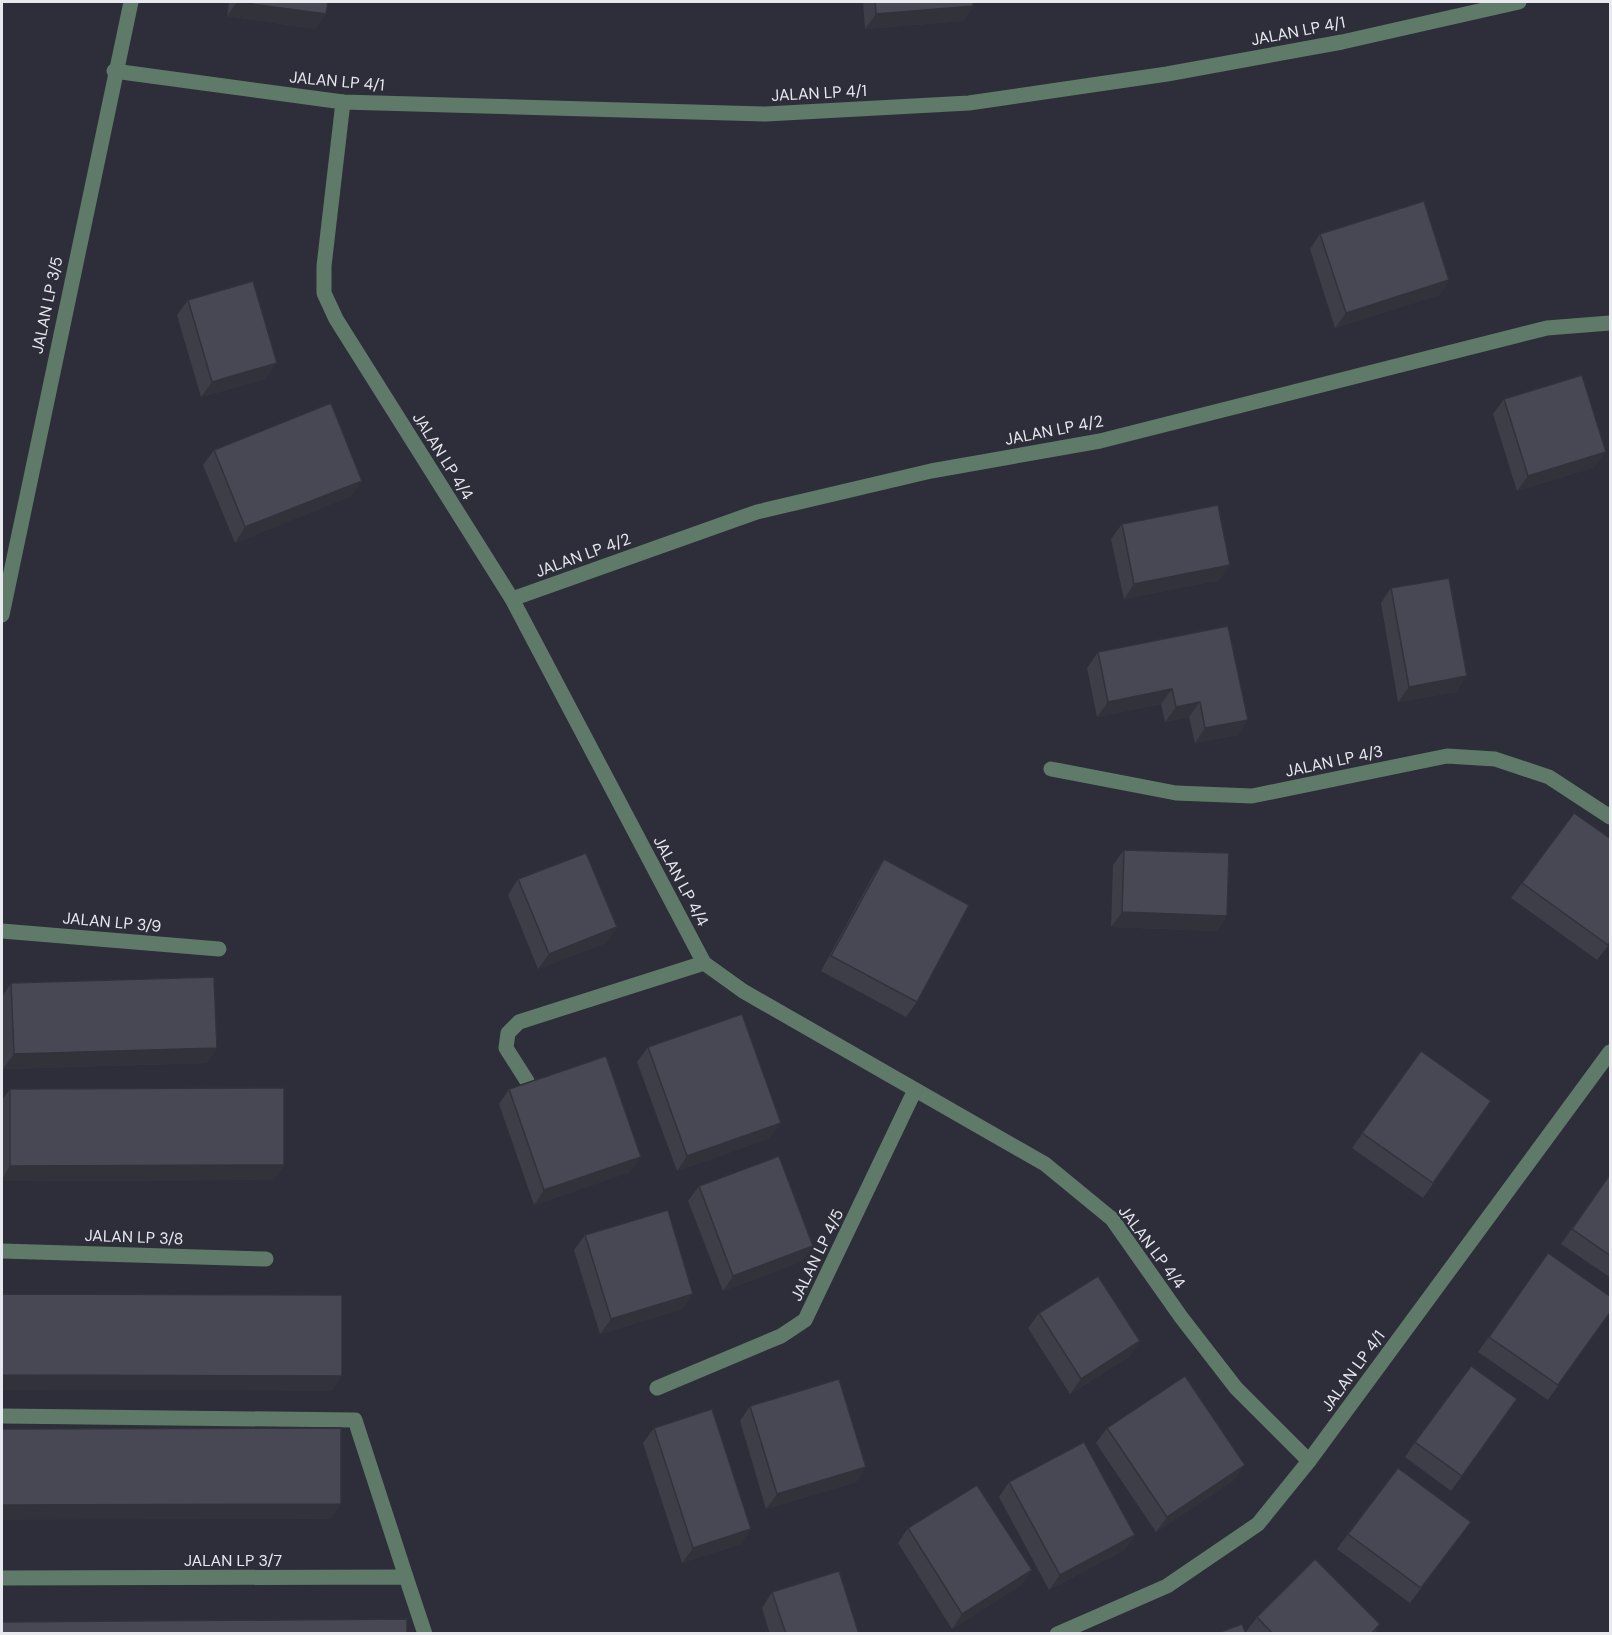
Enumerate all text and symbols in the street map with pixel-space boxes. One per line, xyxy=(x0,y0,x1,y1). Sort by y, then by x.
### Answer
street label: JALAN LP 4/1 xyxy=(1249,12,1347,50)
street label: JALAN LP 4/1 xyxy=(289,66,385,96)
street label: JALAN LP 4/1 xyxy=(771,80,867,106)
street label: JALAN LP 3/5 xyxy=(26,255,68,355)
street label: JALAN LP 4/4 xyxy=(408,408,478,504)
street label: JALAN LP 4/2 xyxy=(1003,410,1105,450)
street label: JALAN LP 4/2 xyxy=(533,528,633,582)
street label: JALAN LP 4/3 xyxy=(1283,740,1385,782)
street label: JALAN LP 4/4 xyxy=(648,832,714,930)
street label: JALAN LP 3/9 xyxy=(62,907,162,937)
street label: JALAN LP 4/4 xyxy=(1114,1201,1190,1293)
street label: JALAN LP 4/5 xyxy=(786,1206,848,1304)
street label: JALAN LP 3/8 xyxy=(84,1225,184,1249)
street label: JALAN LP 4/1 xyxy=(1316,1326,1390,1416)
street label: JALAN LP 3/7 xyxy=(184,1550,282,1571)

